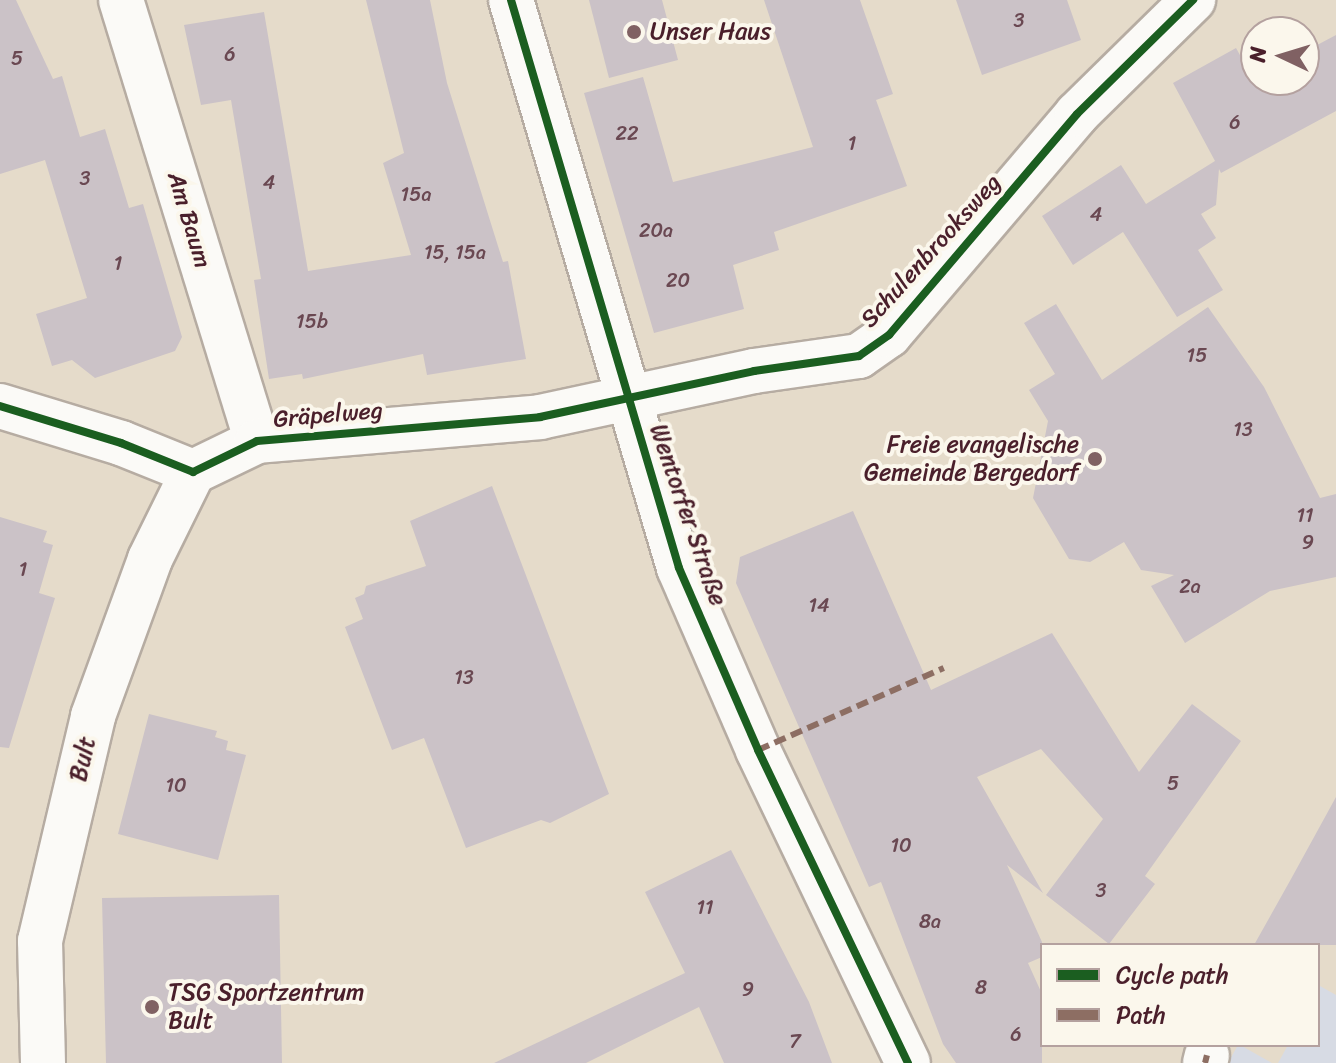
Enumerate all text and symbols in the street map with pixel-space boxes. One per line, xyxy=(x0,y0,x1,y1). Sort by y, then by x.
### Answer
house number: 3 xyxy=(1014,8,1024,32)
north arrow xyxy=(1240,16,1320,96)
place label: Unser Haus xyxy=(650,18,771,46)
marker: Unser Haus xyxy=(625,23,643,41)
house number: 6 xyxy=(224,42,236,66)
text: N xyxy=(1238,45,1278,63)
house number: 5 xyxy=(11,46,23,70)
house number: 6 xyxy=(1229,110,1241,134)
house number: 22 xyxy=(615,121,639,145)
house number: 1 xyxy=(848,131,856,155)
house number: 3 xyxy=(80,166,90,190)
street label: Am Baum xyxy=(161,168,217,272)
street label: Schulenbrooksweg xyxy=(855,168,1007,334)
house number: 4 xyxy=(263,170,275,194)
house number: 15a xyxy=(401,182,431,206)
house number: 4 xyxy=(1090,202,1102,226)
house number: 20a xyxy=(639,218,673,242)
house number: 15, 15a xyxy=(424,240,486,264)
house number: 1 xyxy=(114,251,122,275)
house number: 20 xyxy=(666,268,690,292)
house number: 15b xyxy=(296,309,328,333)
house number: 15 xyxy=(1187,343,1207,367)
street label: Gräpelweg xyxy=(272,396,384,434)
house number: 13 xyxy=(1233,417,1253,441)
street label: Wentorfer Straße xyxy=(643,420,733,610)
place label: Freie evangelische Gemeinde Bergedorf xyxy=(864,431,1079,487)
marker: Freie evangelische Gemeinde Bergedorf xyxy=(1086,450,1104,468)
house number: 11 xyxy=(1296,503,1314,527)
house number: 9 xyxy=(1302,530,1314,554)
house number: 1 xyxy=(19,557,27,581)
house number: 2a xyxy=(1179,574,1201,598)
house number: 14 xyxy=(808,593,830,617)
house number: 13 xyxy=(454,665,474,689)
street label: Bult xyxy=(64,734,102,784)
house number: 5 xyxy=(1167,771,1179,795)
house number: 10 xyxy=(165,773,187,797)
house number: 10 xyxy=(890,833,912,857)
house number: 3 xyxy=(1096,878,1106,902)
house number: 11 xyxy=(696,895,714,919)
house number: 8a xyxy=(919,909,941,933)
legend xyxy=(1040,943,1320,1047)
text: Cycle path xyxy=(1116,954,1229,996)
house number: 8 xyxy=(975,975,987,999)
house number: 9 xyxy=(742,977,754,1001)
place label: TSG Sportzentrum Bult xyxy=(168,979,365,1035)
text: Path xyxy=(1116,994,1166,1036)
marker: TSG Sportzentrum Bult xyxy=(143,998,161,1016)
house number: 6 xyxy=(1010,1022,1022,1046)
house number: 7 xyxy=(789,1029,801,1053)

